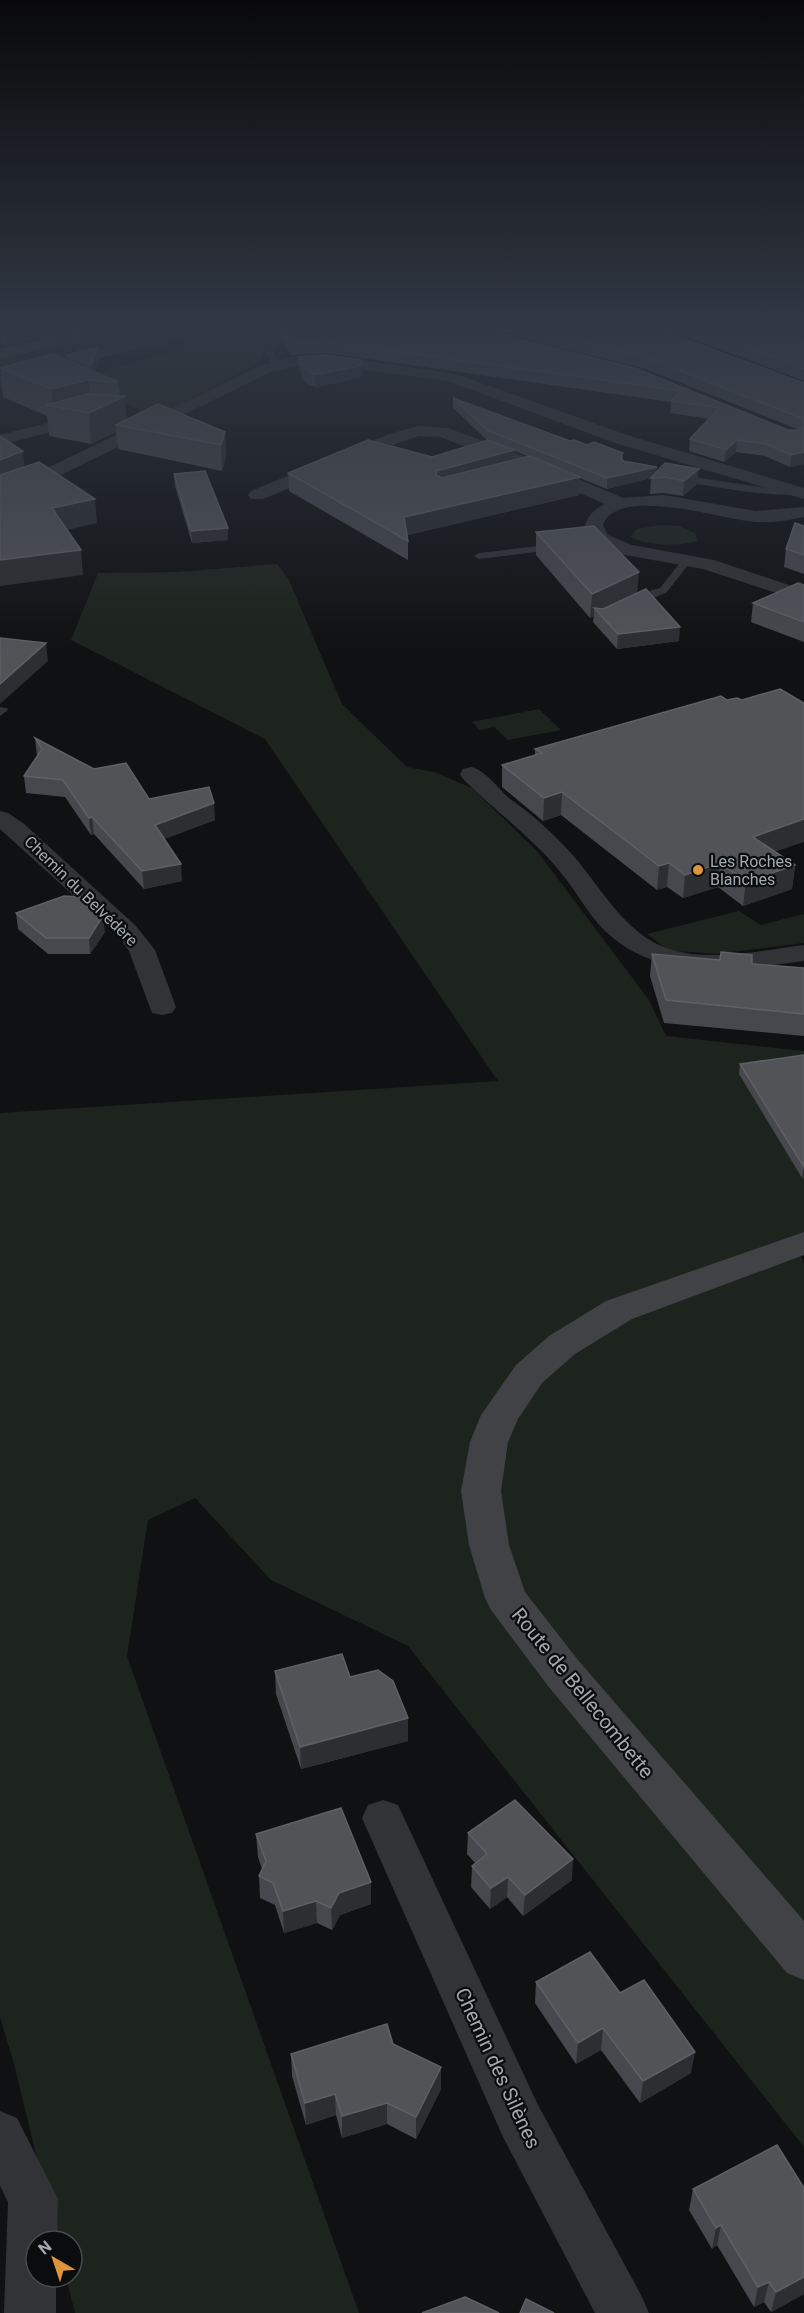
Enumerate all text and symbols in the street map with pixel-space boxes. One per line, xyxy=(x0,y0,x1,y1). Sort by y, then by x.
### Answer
street label: Chemin du Belvédère xyxy=(20,832,142,950)
place label: Les Roches Blanches xyxy=(710,852,792,889)
marker: Les Roches Blanches xyxy=(691,863,705,877)
street label: Route de Bellecombette xyxy=(507,1603,659,1783)
street label: Chemin des Silènes xyxy=(450,1984,546,2152)
north arrow xyxy=(24,2229,84,2289)
text: N xyxy=(35,2237,55,2259)

